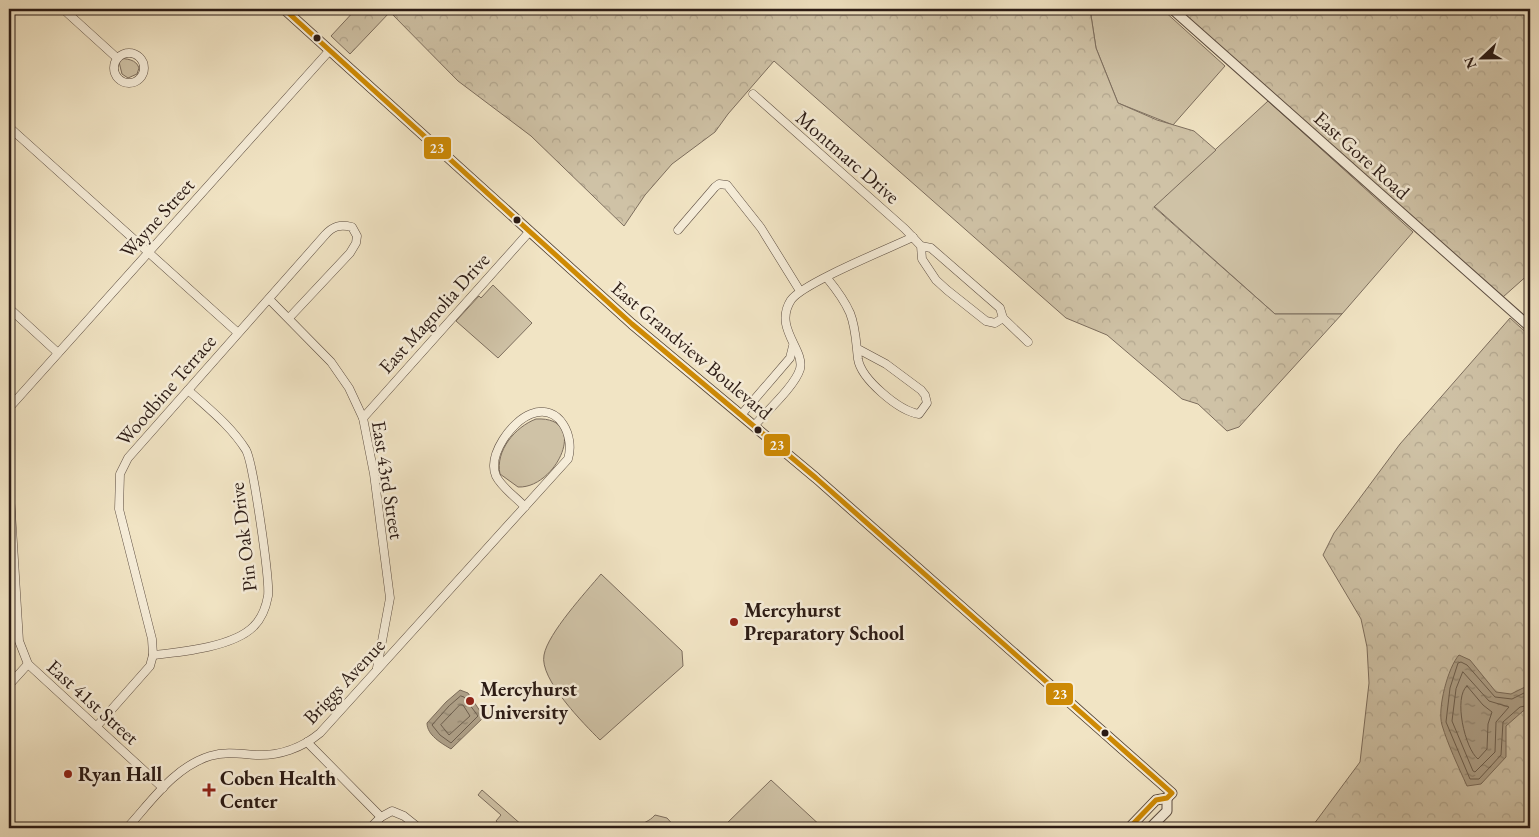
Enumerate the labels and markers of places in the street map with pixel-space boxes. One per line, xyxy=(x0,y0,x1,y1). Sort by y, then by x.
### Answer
unlabelled marker xyxy=(312,33,322,43)
unlabelled marker xyxy=(512,215,522,225)
unlabelled marker xyxy=(753,425,763,435)
place label: Mercyhurst Preparatory School xyxy=(744,597,905,646)
marker: Mercyhurst Preparatory School xyxy=(728,616,740,628)
place label: Mercyhurst University xyxy=(480,676,577,725)
marker: Mercyhurst University xyxy=(464,695,476,707)
unlabelled marker xyxy=(1100,728,1110,738)
place label: Ryan Hall xyxy=(78,761,163,787)
place label: Coben Health Center xyxy=(220,765,336,814)
marker: Ryan Hall xyxy=(62,768,74,780)
marker: Coben Health Center xyxy=(202,783,216,797)

